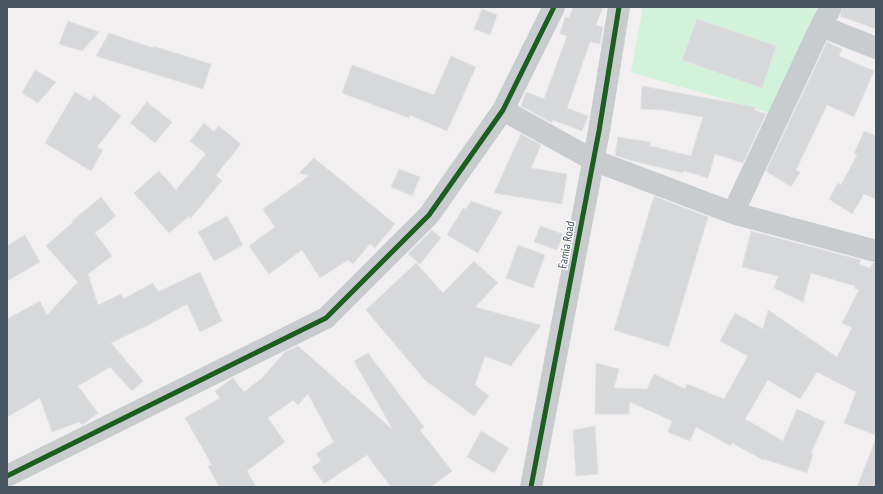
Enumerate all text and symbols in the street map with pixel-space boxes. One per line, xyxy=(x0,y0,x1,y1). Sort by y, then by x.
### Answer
street label: Famia Road xyxy=(556,220,578,270)

